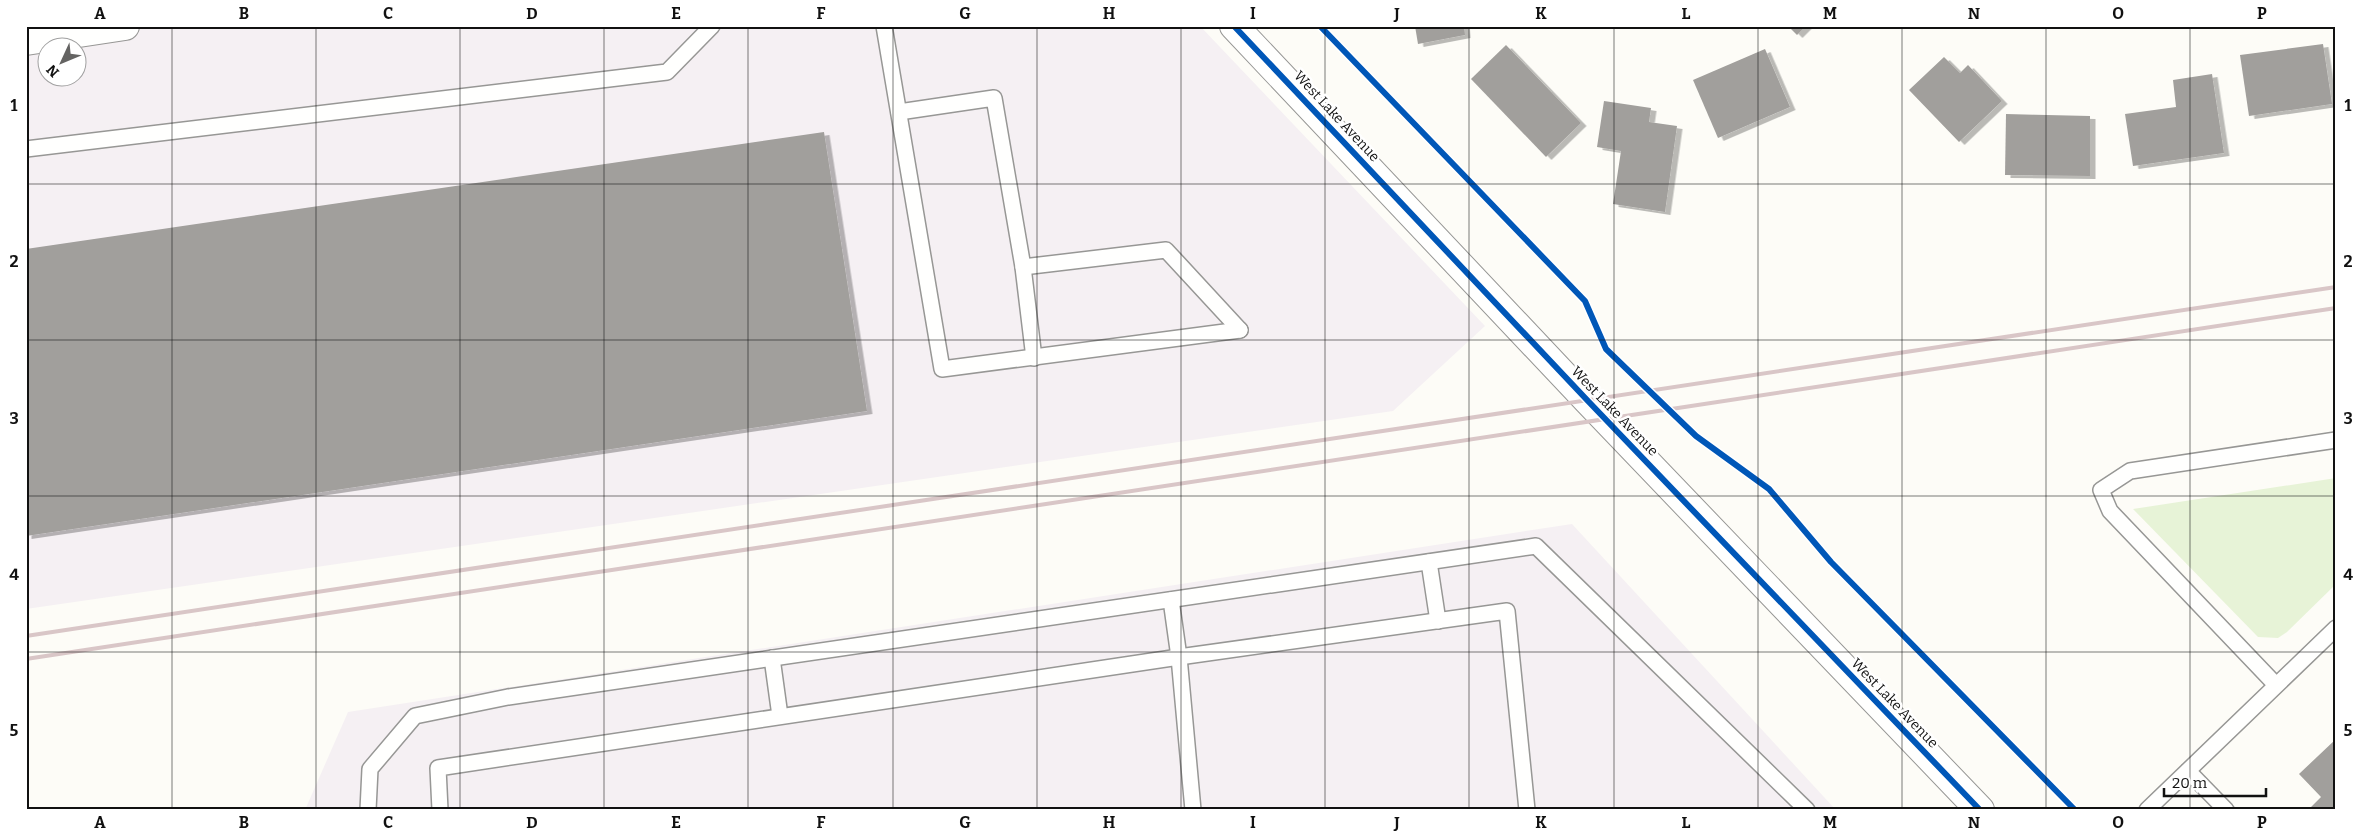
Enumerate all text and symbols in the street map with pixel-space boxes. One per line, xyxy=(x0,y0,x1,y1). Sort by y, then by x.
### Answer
text: A xyxy=(94,4,106,23)
text: B xyxy=(239,4,249,23)
text: C xyxy=(383,4,393,23)
text: D xyxy=(526,4,538,23)
text: E xyxy=(671,4,681,23)
text: F xyxy=(817,4,826,23)
text: G xyxy=(959,4,971,23)
text: H xyxy=(1103,4,1116,23)
text: I xyxy=(1250,4,1256,23)
text: J xyxy=(1393,4,1400,23)
text: K xyxy=(1535,4,1547,23)
text: L xyxy=(1682,4,1691,23)
text: M xyxy=(1823,4,1837,23)
text: N xyxy=(1968,4,1980,23)
text: O xyxy=(2112,4,2124,23)
text: P xyxy=(2257,4,2267,23)
north arrow xyxy=(38,38,88,88)
text: N xyxy=(43,61,63,80)
street label: West Lake Avenue xyxy=(1290,67,1383,165)
text: 1 xyxy=(11,96,18,115)
text: 1 xyxy=(2345,96,2352,115)
text: 2 xyxy=(9,252,19,271)
text: 2 xyxy=(2343,252,2353,271)
street label: West Lake Avenue xyxy=(1568,363,1662,460)
text: 3 xyxy=(9,409,19,428)
text: 3 xyxy=(2343,409,2353,428)
text: 4 xyxy=(9,565,19,584)
text: 4 xyxy=(2343,565,2353,584)
street label: West Lake Avenue xyxy=(1848,655,1942,752)
text: 5 xyxy=(10,721,19,740)
text: 5 xyxy=(2344,721,2353,740)
scale bar xyxy=(2164,766,2267,798)
text: 20 m xyxy=(2172,774,2208,792)
text: A xyxy=(94,813,106,832)
text: B xyxy=(239,813,249,832)
text: C xyxy=(383,813,393,832)
text: D xyxy=(526,813,538,832)
text: E xyxy=(671,813,681,832)
text: F xyxy=(817,813,826,832)
text: G xyxy=(959,813,971,832)
text: H xyxy=(1103,813,1116,832)
text: I xyxy=(1250,813,1256,832)
text: J xyxy=(1393,813,1400,832)
text: K xyxy=(1535,813,1547,832)
text: L xyxy=(1682,813,1691,832)
text: M xyxy=(1823,813,1837,832)
text: N xyxy=(1968,813,1980,832)
text: O xyxy=(2112,813,2124,832)
text: P xyxy=(2257,813,2267,832)

